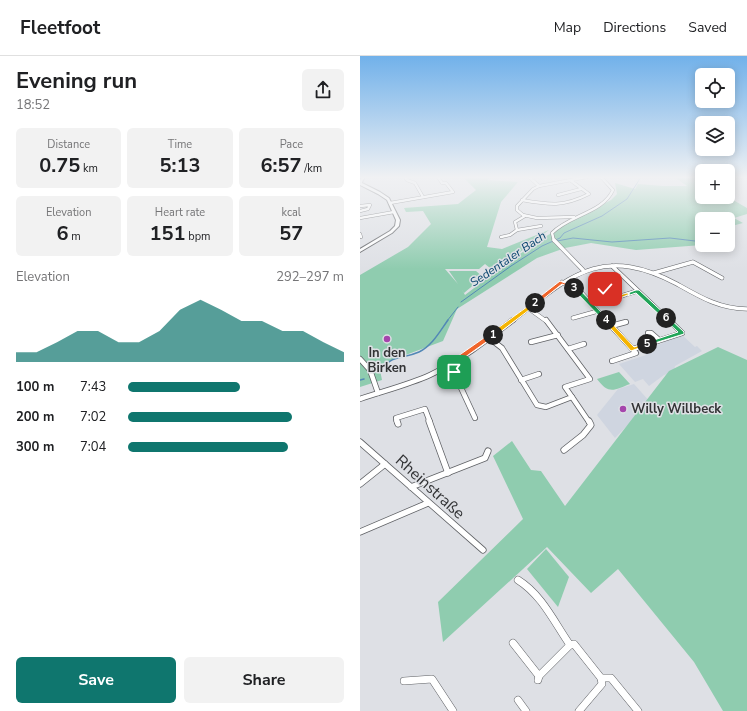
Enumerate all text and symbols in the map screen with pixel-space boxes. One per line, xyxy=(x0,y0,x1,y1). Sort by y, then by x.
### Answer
text: Fleetfoot xyxy=(20,15,100,41)
text: Map xyxy=(554,18,581,37)
text: Directions xyxy=(603,18,666,37)
text: Saved xyxy=(688,18,727,37)
text: Evening run xyxy=(16,66,137,96)
map controls xyxy=(695,68,735,252)
button: locate xyxy=(695,68,735,108)
button: share xyxy=(302,69,344,111)
text: 18:52 xyxy=(16,96,50,114)
button: layers xyxy=(695,116,735,156)
text: Distance xyxy=(47,137,90,152)
text: Time xyxy=(168,137,192,152)
text: Pace xyxy=(280,137,303,152)
text: 0.75 xyxy=(39,152,80,179)
text: 5:13 xyxy=(160,152,200,179)
text: 6:57 xyxy=(260,152,301,179)
text: km xyxy=(80,161,98,176)
text: /km xyxy=(301,161,322,176)
button: + xyxy=(695,164,735,204)
text: Elevation xyxy=(46,205,91,220)
text: Heart rate xyxy=(155,205,205,220)
text: kcal xyxy=(282,205,301,220)
button: − xyxy=(695,212,735,252)
text: 6 xyxy=(57,220,69,247)
text: 151 xyxy=(149,220,185,247)
text: 57 xyxy=(279,220,303,247)
water label: Sedentaler Bach xyxy=(467,227,549,290)
text: m xyxy=(69,229,81,244)
text: bpm xyxy=(185,229,211,244)
text: Elevation xyxy=(16,268,70,286)
text: 292–297 m xyxy=(276,268,344,286)
pin xyxy=(588,272,622,306)
pin: 3 xyxy=(564,278,584,298)
icon: check xyxy=(594,278,616,300)
text: 3 xyxy=(571,280,577,295)
pin: 2 xyxy=(525,293,545,313)
text: 2 xyxy=(532,295,538,310)
pin: 6 xyxy=(656,308,676,328)
pin: 4 xyxy=(596,310,616,330)
text: 6 xyxy=(663,310,669,325)
text: 4 xyxy=(603,312,609,327)
pin: 1 xyxy=(483,325,503,345)
text: 1 xyxy=(490,327,496,342)
marker: In den Birken xyxy=(382,334,392,344)
pin: 5 xyxy=(637,334,657,354)
text: 5 xyxy=(644,336,650,351)
place label: In den Birken xyxy=(368,344,406,377)
pin xyxy=(437,355,471,389)
icon: arrive xyxy=(443,361,465,383)
text: 100 m xyxy=(16,378,54,396)
text: 7:43 xyxy=(80,378,106,396)
place label: Willy Willbeck xyxy=(631,400,722,418)
marker: Willy Willbeck xyxy=(618,404,628,414)
text: 200 m xyxy=(16,408,54,426)
text: 7:02 xyxy=(80,408,106,426)
text: 300 m xyxy=(16,438,54,456)
text: 7:04 xyxy=(80,438,106,456)
street label: Rheinstraße xyxy=(390,450,470,524)
button: Save xyxy=(16,657,176,703)
button: Share xyxy=(184,657,344,703)

